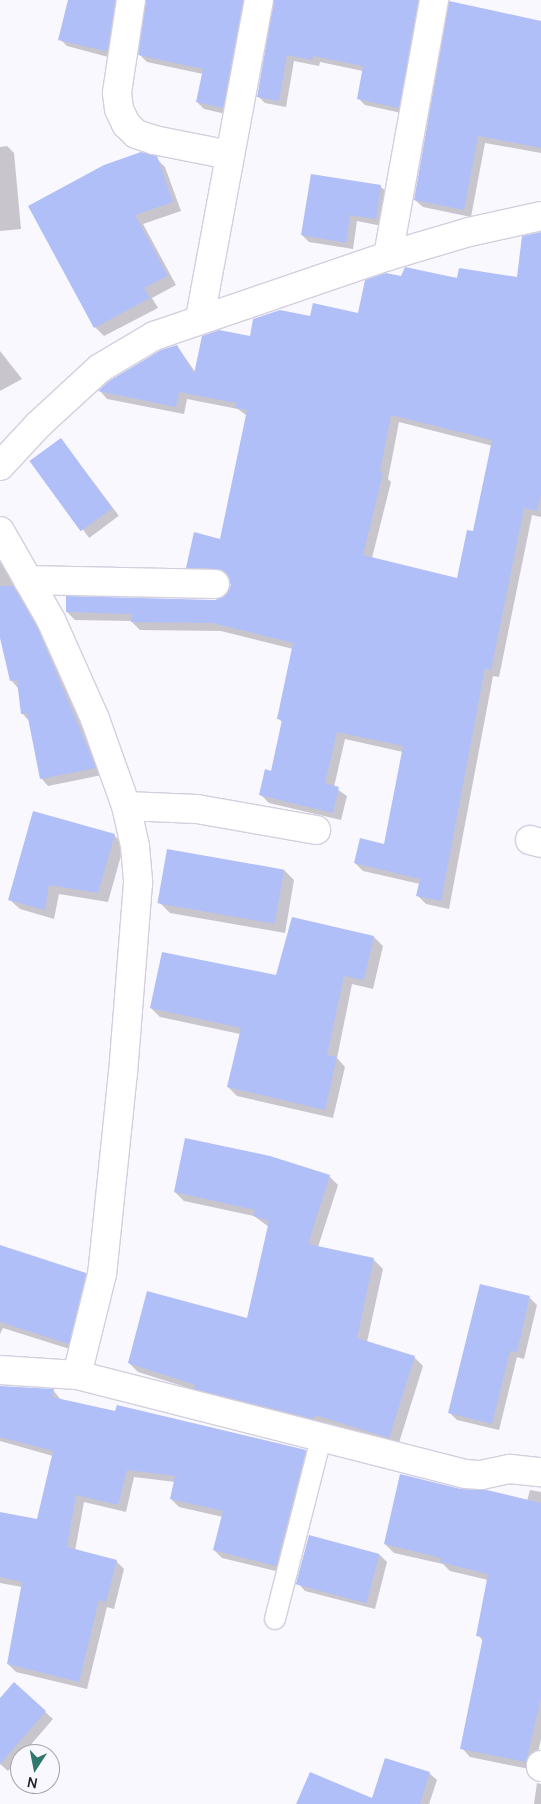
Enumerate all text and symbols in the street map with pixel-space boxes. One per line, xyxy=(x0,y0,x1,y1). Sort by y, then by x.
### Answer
north arrow xyxy=(10,1744,60,1794)
text: N xyxy=(25,1773,39,1794)

